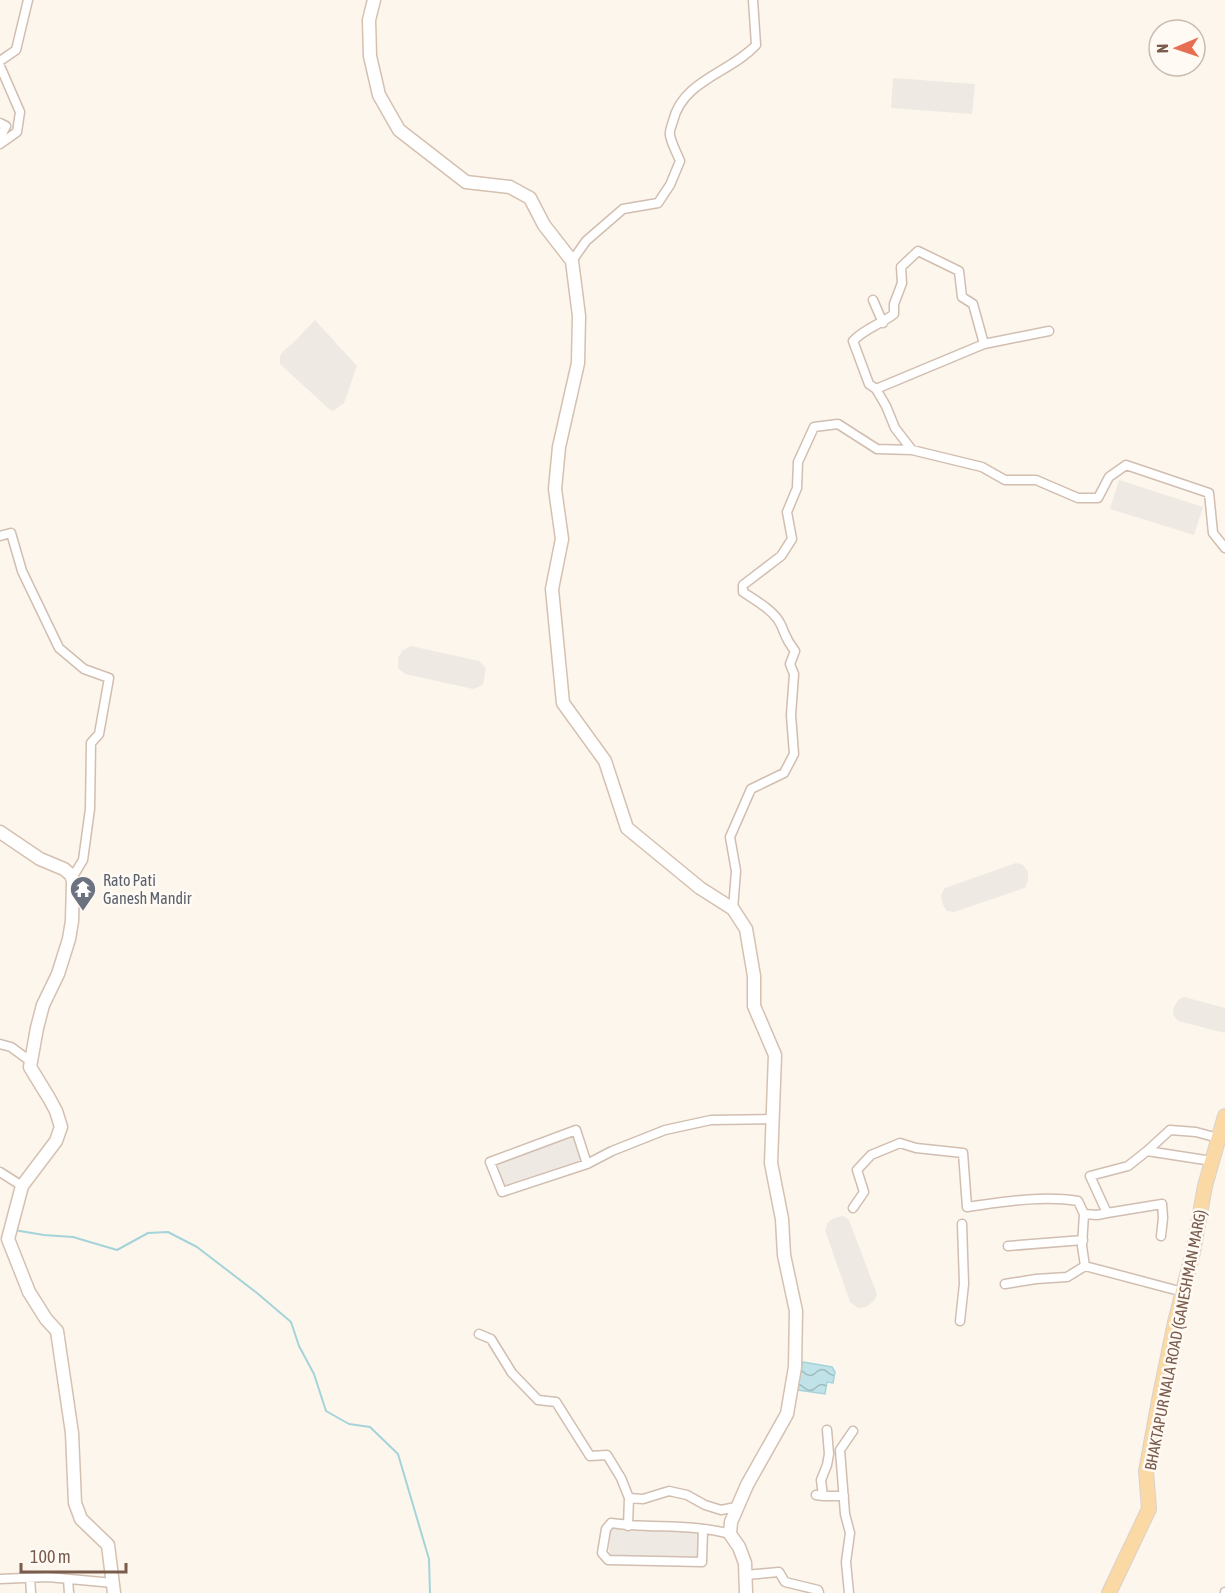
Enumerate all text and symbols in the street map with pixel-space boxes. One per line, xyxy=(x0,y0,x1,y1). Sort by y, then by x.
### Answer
north arrow xyxy=(1147,18,1207,78)
text: N xyxy=(1153,43,1171,54)
place label: Rato Pati Ganesh Mandir xyxy=(103,871,192,907)
temple icon: Rato Pati Ganesh Mandir xyxy=(68,874,98,912)
street label: BHAKTAPUR NALA ROAD (GANESHMAN MARG) xyxy=(1141,1208,1210,1472)
scale bar xyxy=(21,1536,126,1574)
text: 100 m xyxy=(30,1546,71,1567)

